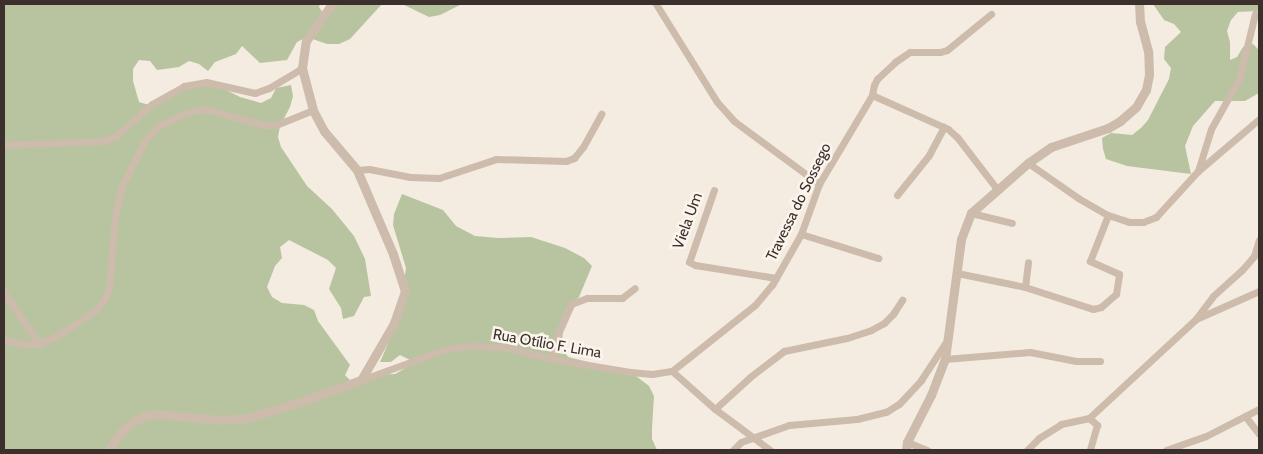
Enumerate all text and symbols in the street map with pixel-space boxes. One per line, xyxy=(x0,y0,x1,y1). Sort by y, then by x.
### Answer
street label: Travessa do Sossego xyxy=(763,140,835,264)
street label: Viela Um xyxy=(670,190,706,252)
street label: Rua Otílio F. Lima xyxy=(491,326,603,362)

